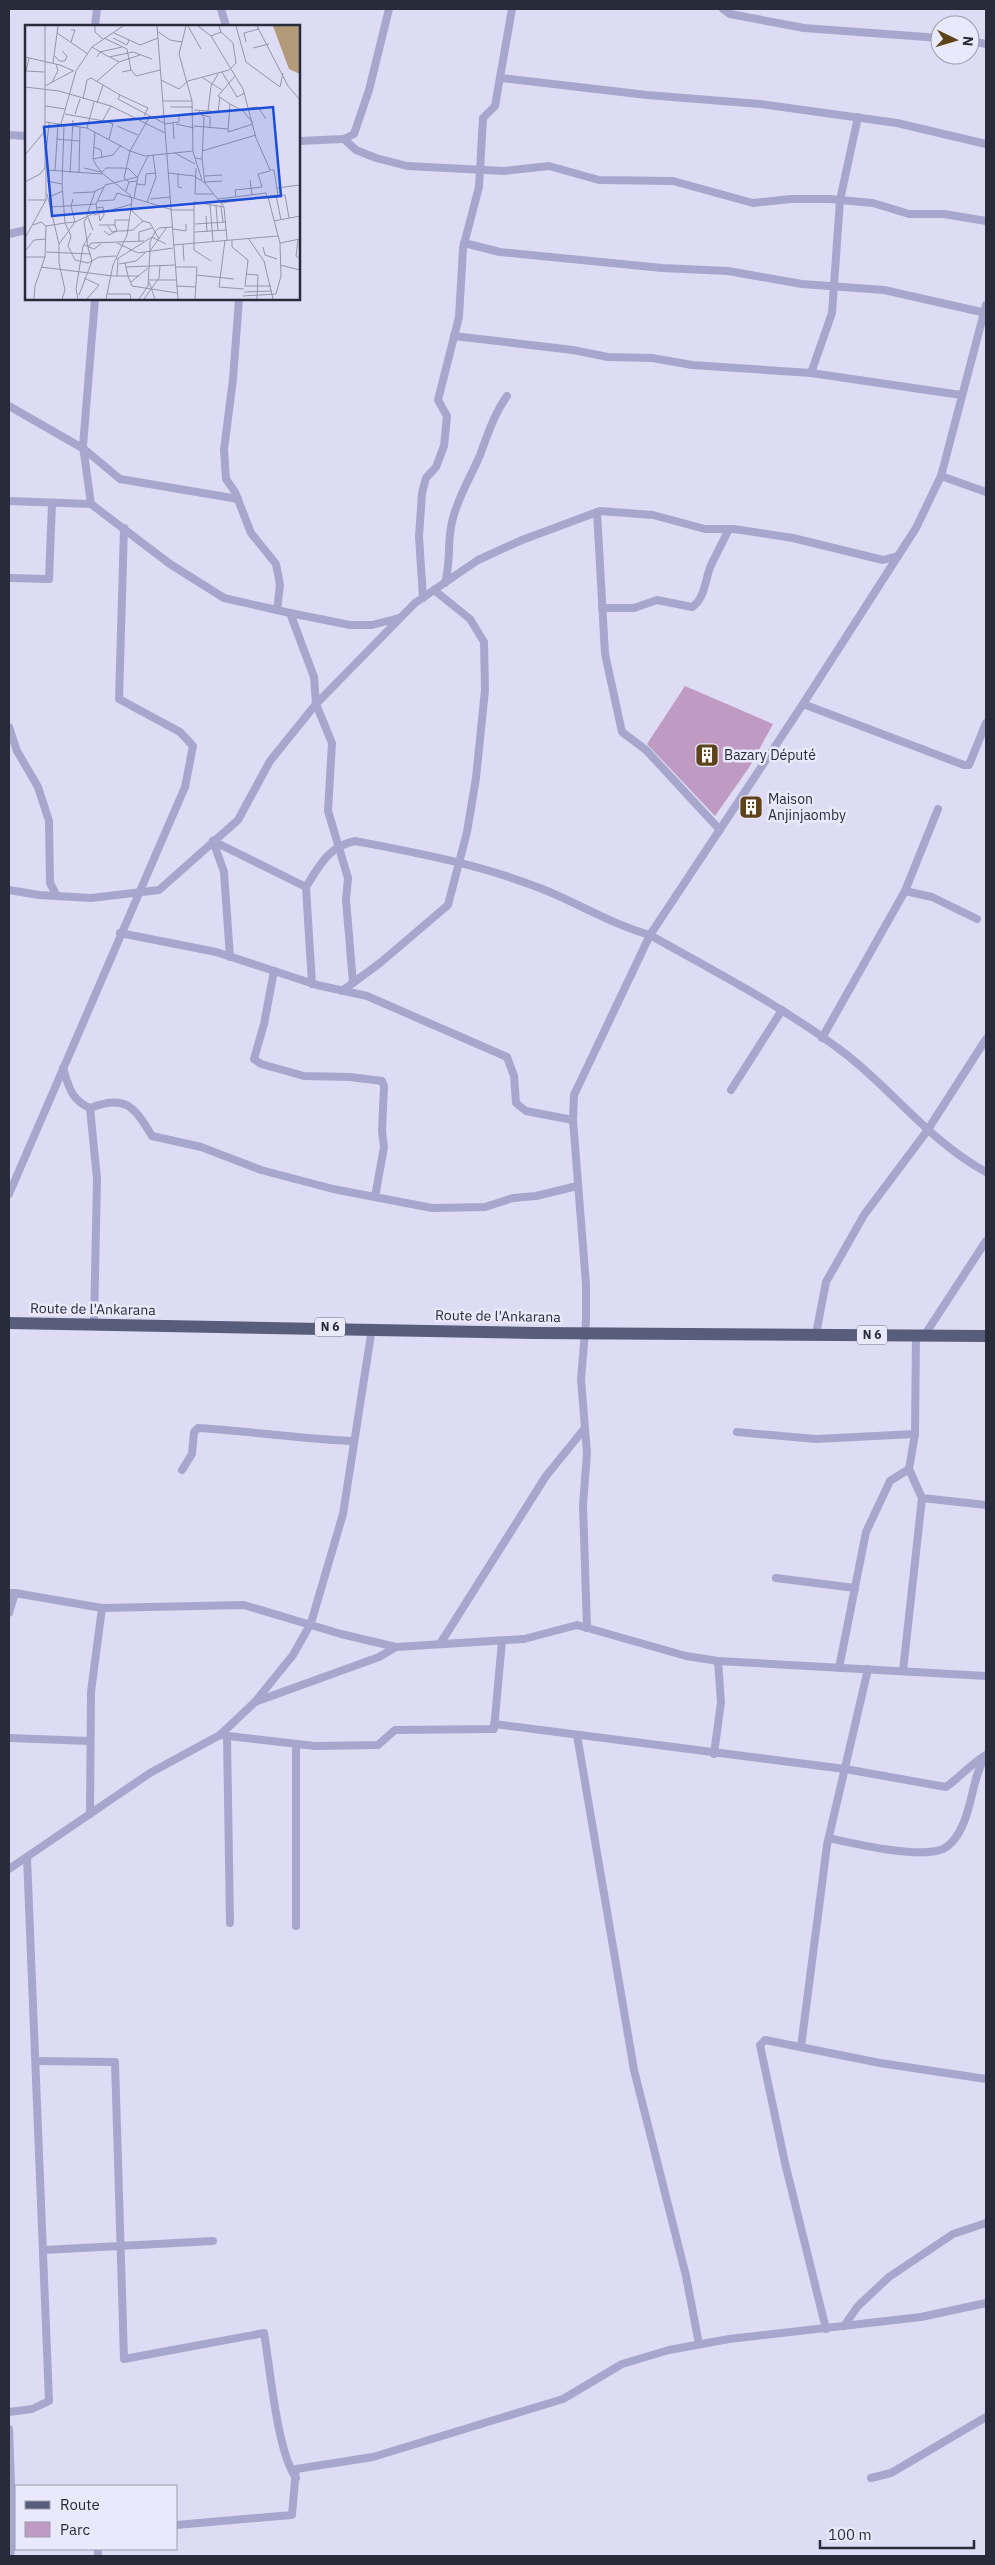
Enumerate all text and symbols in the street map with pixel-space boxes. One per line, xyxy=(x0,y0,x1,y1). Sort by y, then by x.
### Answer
north arrow xyxy=(930,15,980,65)
inset map xyxy=(25,25,300,300)
text: N xyxy=(959,35,977,47)
building icon: Bazary Député xyxy=(694,742,720,768)
place label: Bazary Député xyxy=(724,746,816,764)
place label: Maison Anjinjaomby xyxy=(768,790,846,824)
building icon: Maison Anjinjaomby xyxy=(738,794,764,820)
street label: Route de l'Ankarana xyxy=(30,1299,157,1319)
street label: Route de l'Ankarana xyxy=(435,1306,562,1326)
road number: N 6 xyxy=(315,1318,345,1336)
road number: N 6 xyxy=(857,1326,887,1344)
legend xyxy=(15,2485,178,2550)
text: Route xyxy=(60,2495,100,2514)
scale bar xyxy=(820,2518,974,2550)
text: Parc xyxy=(60,2520,90,2539)
text: 100 m xyxy=(828,2525,872,2544)

